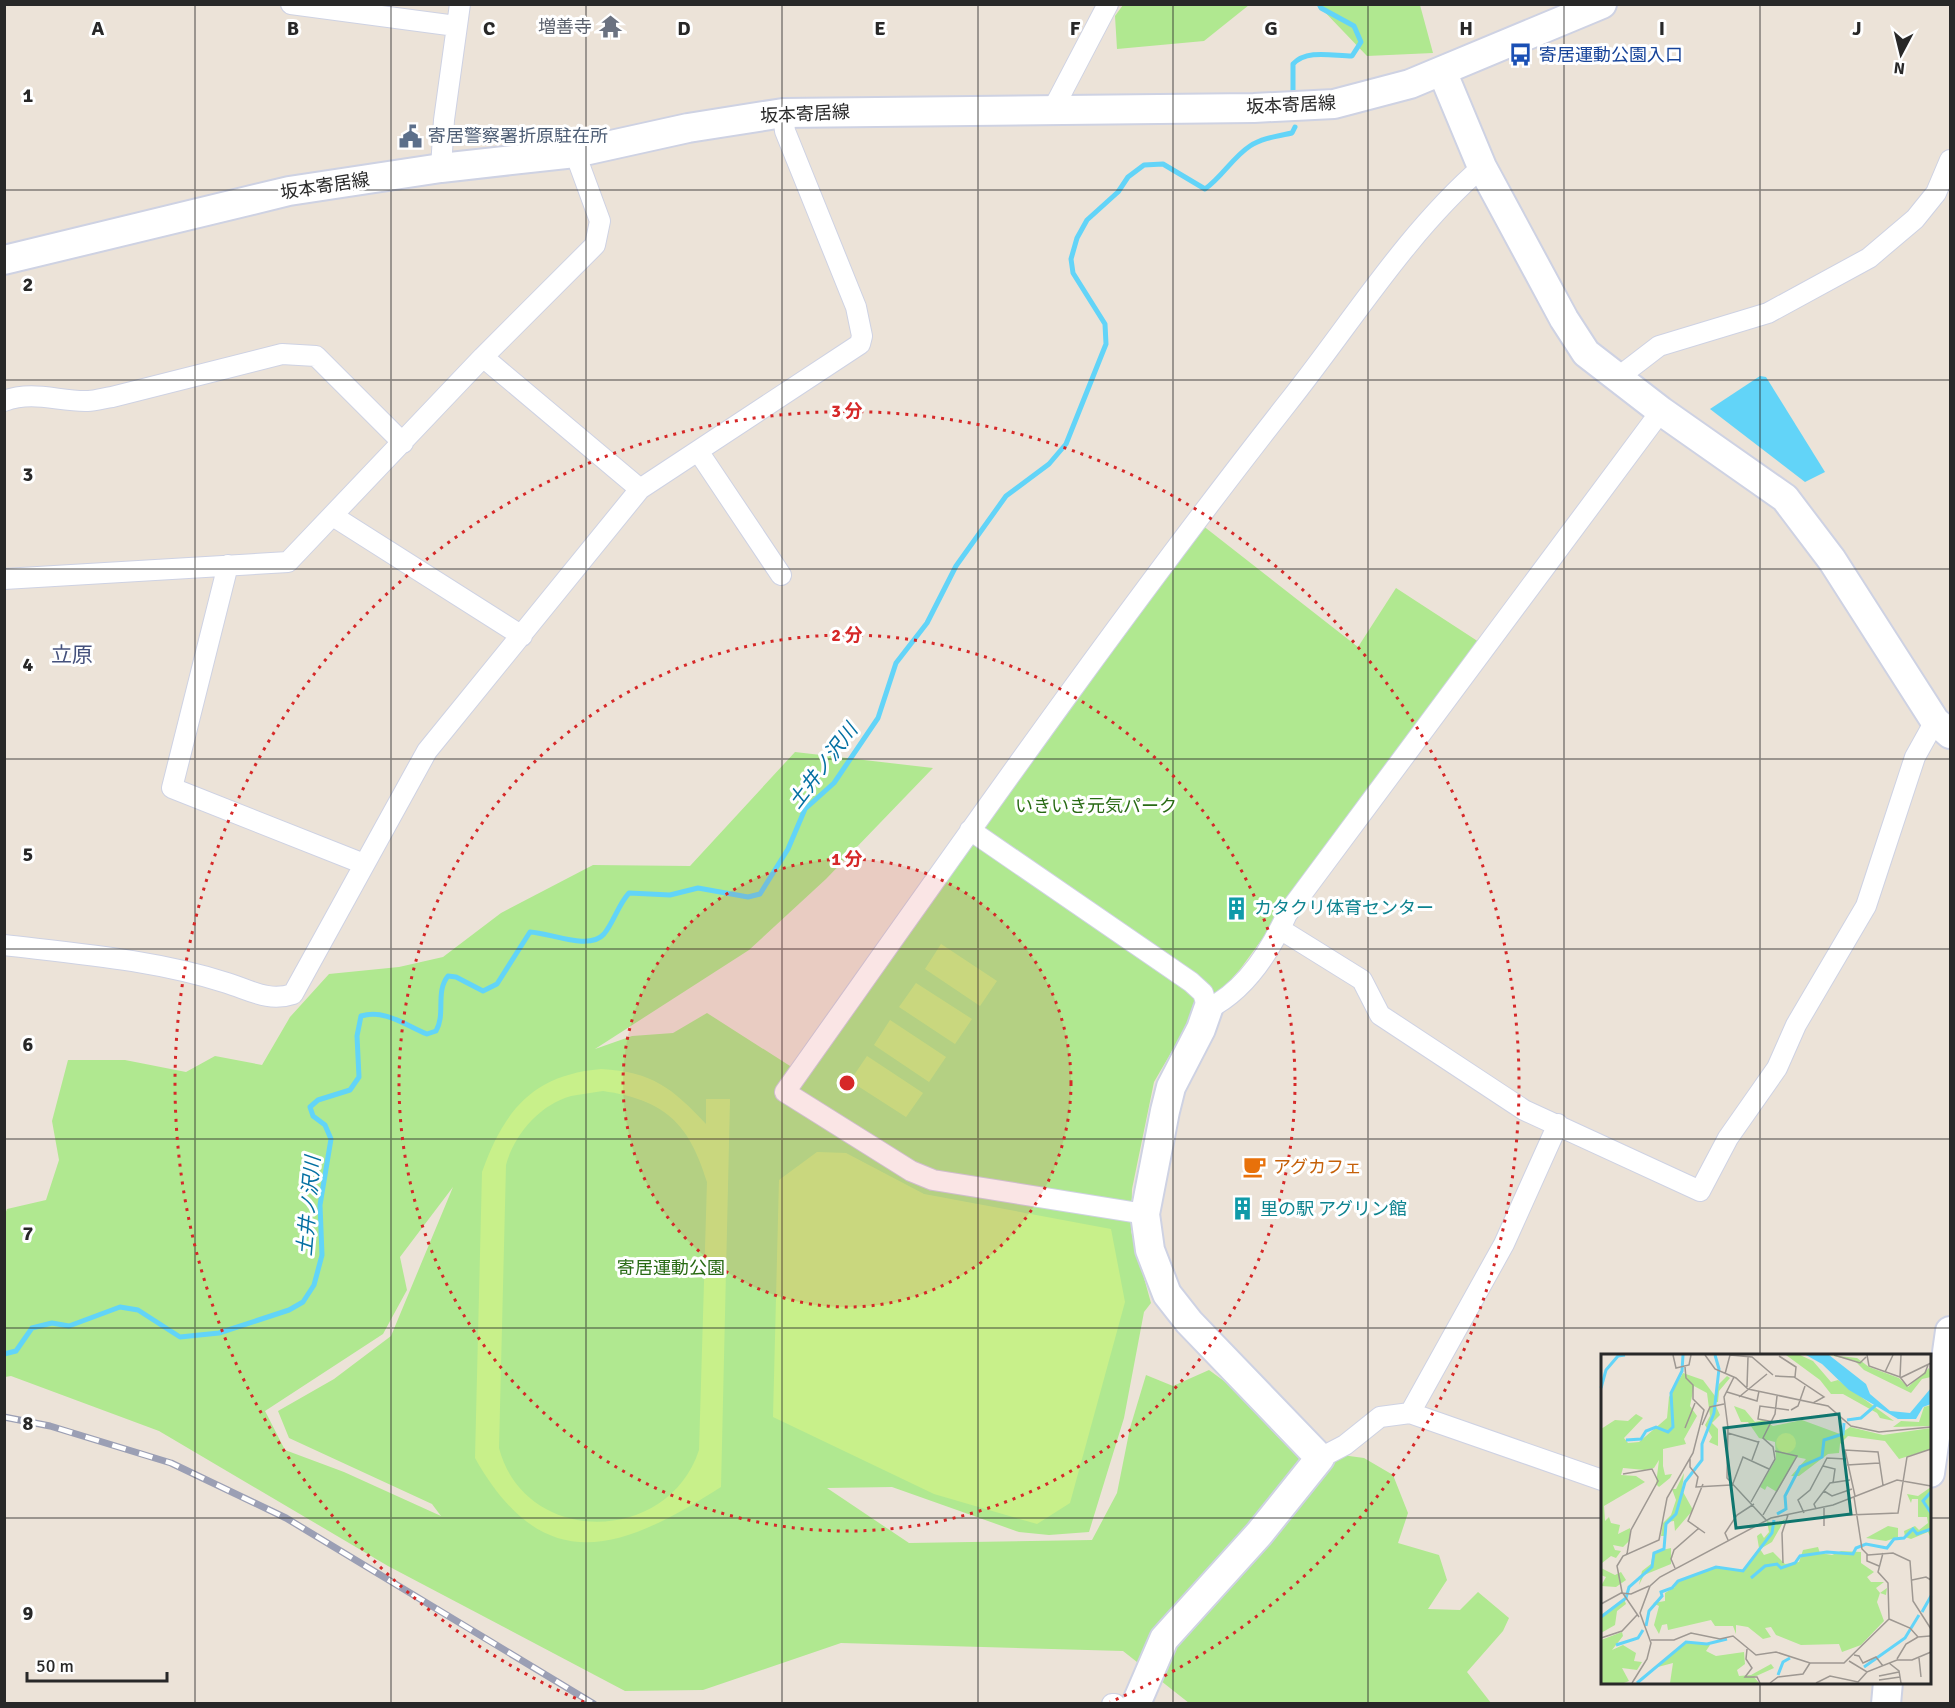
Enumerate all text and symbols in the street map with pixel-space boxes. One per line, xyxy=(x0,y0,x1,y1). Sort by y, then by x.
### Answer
temple icon: 増善寺 xyxy=(597,14,623,40)
text: A xyxy=(92,16,105,41)
text: B xyxy=(287,16,299,41)
text: C xyxy=(483,16,495,41)
place label: 増善寺 xyxy=(538,16,592,38)
text: D xyxy=(677,16,691,41)
text: E xyxy=(874,16,886,41)
text: F xyxy=(1070,16,1081,41)
text: G xyxy=(1264,16,1278,41)
text: H xyxy=(1459,16,1473,41)
text: I xyxy=(1659,16,1665,41)
text: J xyxy=(1852,16,1862,41)
north arrow xyxy=(1871,24,1931,84)
bus stop icon: 寄居運動公園入口 xyxy=(1508,42,1534,68)
place label: 寄居運動公園入口 xyxy=(1539,44,1683,66)
text: N xyxy=(1893,57,1906,78)
text: 1 xyxy=(23,83,34,108)
street label: 坂本寄居線 xyxy=(1245,92,1337,118)
street label: 坂本寄居線 xyxy=(759,101,851,127)
public building icon: 寄居警察署折原駐在所 xyxy=(397,123,423,149)
place label: 寄居警察署折原駐在所 xyxy=(428,125,608,147)
street label: 坂本寄居線 xyxy=(279,168,371,204)
text: 2 xyxy=(23,272,33,297)
text: 3 分 xyxy=(831,400,863,422)
text: 3 xyxy=(23,462,33,487)
text: 2 分 xyxy=(831,624,863,646)
district label: 立原 xyxy=(51,642,93,668)
text: 4 xyxy=(23,652,34,677)
water label: 土井ノ沢川 xyxy=(783,717,864,813)
park label: いきいき元気パーク xyxy=(1015,795,1177,817)
text: 5 xyxy=(23,842,33,867)
text: 1 分 xyxy=(831,848,863,870)
building icon: カタクリ体育センター xyxy=(1223,895,1249,921)
place label: カタクリ体育センター xyxy=(1254,897,1434,919)
text: 6 xyxy=(23,1032,34,1057)
centre of rings xyxy=(837,1073,857,1093)
water label: 土井ノ沢川 xyxy=(292,1153,326,1257)
cafe icon: アグカフェ xyxy=(1242,1154,1268,1180)
place label: アグカフェ xyxy=(1273,1156,1362,1178)
building icon: 里の駅 アグリン館 xyxy=(1229,1196,1255,1222)
place label: 里の駅 アグリン館 xyxy=(1260,1198,1407,1220)
text: 7 xyxy=(23,1221,34,1246)
park label: 寄居運動公園 xyxy=(617,1257,725,1279)
inset map xyxy=(1601,1354,1931,1684)
text: 8 xyxy=(23,1411,34,1436)
text: 9 xyxy=(23,1601,34,1626)
scale bar xyxy=(27,1645,166,1683)
text: 50 m xyxy=(36,1655,74,1677)

